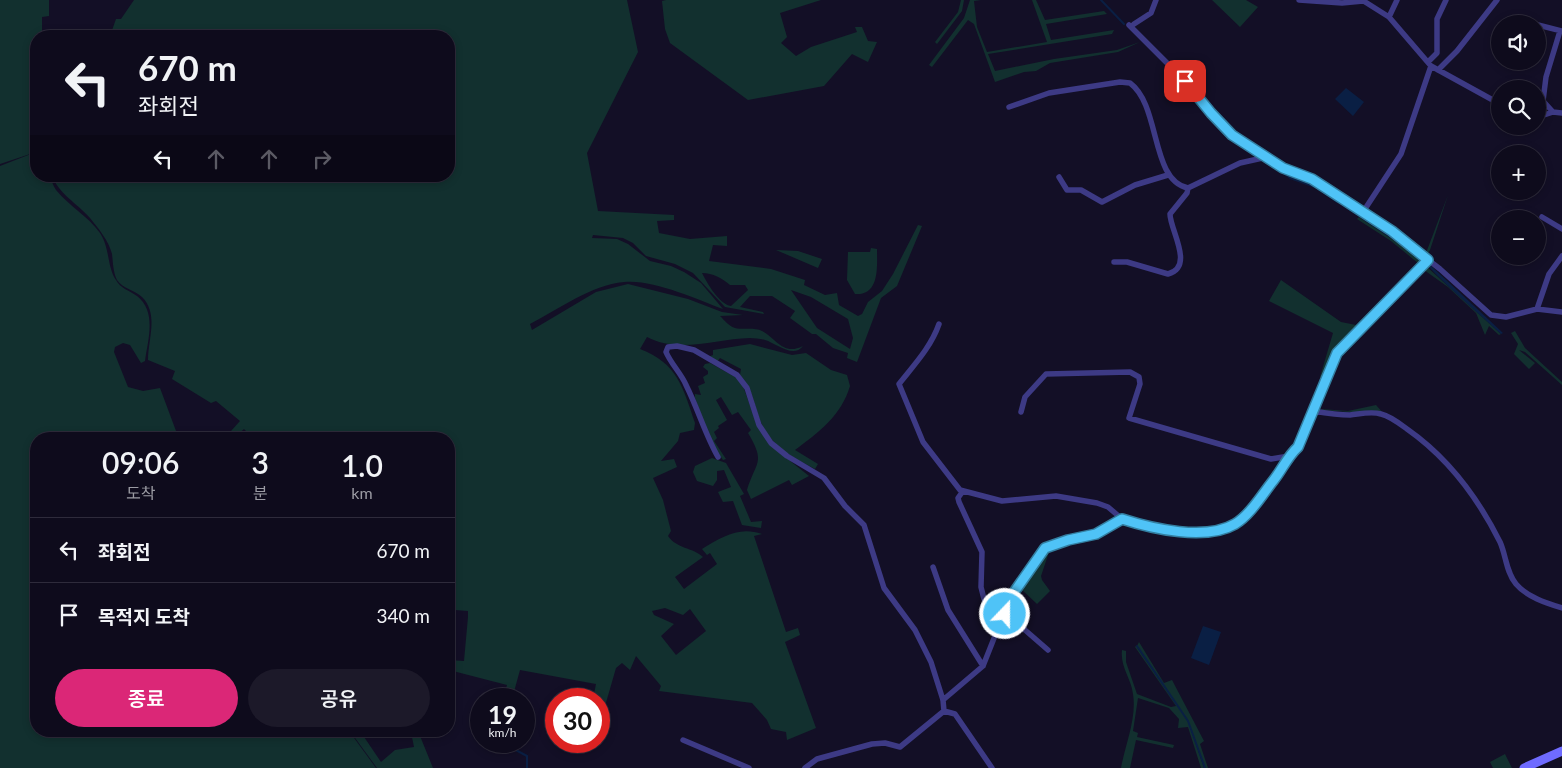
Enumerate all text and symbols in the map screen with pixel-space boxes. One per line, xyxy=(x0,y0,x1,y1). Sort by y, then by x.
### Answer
map controls xyxy=(1491,15,1546,265)
button: sound xyxy=(1491,15,1546,70)
text: 670 m xyxy=(138,46,237,88)
icon: left xyxy=(55,50,120,115)
pin xyxy=(1164,60,1206,102)
icon: arrive xyxy=(1171,67,1199,95)
button: search xyxy=(1491,80,1546,135)
text: 좌회전 xyxy=(138,92,199,119)
icon: left xyxy=(149,145,177,173)
icon: ahead xyxy=(202,145,230,173)
icon: ahead xyxy=(255,145,283,173)
icon: right xyxy=(308,145,336,173)
button: + xyxy=(1491,145,1546,200)
button: − xyxy=(1491,210,1546,265)
text: 09:06 xyxy=(102,444,179,480)
text: 3 xyxy=(251,444,269,480)
text: 1.0 xyxy=(341,447,383,483)
text: 도착 xyxy=(126,483,155,502)
text: 분 xyxy=(253,483,268,502)
text: km xyxy=(351,483,373,502)
icon: left xyxy=(55,536,83,564)
text: 670 m xyxy=(376,539,430,562)
text: 좌회전 xyxy=(98,540,150,563)
position arrow xyxy=(978,587,1030,639)
icon: arrive xyxy=(55,601,83,629)
text: 340 m xyxy=(376,604,430,627)
text: 목적지 도착 xyxy=(98,605,190,628)
button: 종료 xyxy=(55,669,238,727)
button: 공유 xyxy=(248,669,430,727)
speed limit sign: 30 xyxy=(545,688,610,753)
text: 19 xyxy=(488,699,517,729)
text: km/h xyxy=(488,725,517,740)

